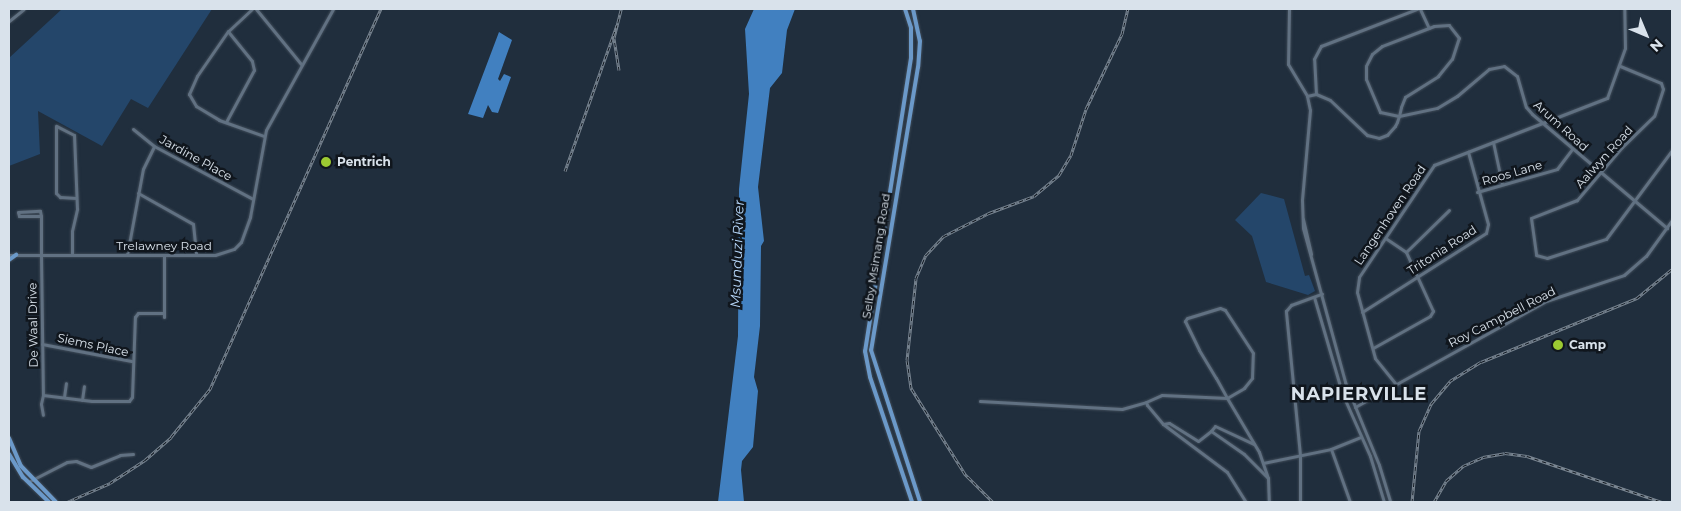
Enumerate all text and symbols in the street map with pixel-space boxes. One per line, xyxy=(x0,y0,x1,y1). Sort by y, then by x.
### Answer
north arrow xyxy=(1621,10,1671,60)
text: N xyxy=(1646,35,1667,56)
street label: Arum Road xyxy=(1531,98,1591,154)
street label: Aalwyn Road xyxy=(1572,123,1636,191)
street label: Jardine Place xyxy=(157,132,235,184)
marker: Pentrich xyxy=(319,155,333,169)
place label: Pentrich xyxy=(337,155,391,169)
street label: Roos Lane xyxy=(1480,158,1544,188)
street label: Langenhoven Road xyxy=(1351,162,1429,268)
street label: Selby Msimang Road xyxy=(859,192,893,320)
water label: Msunduzi River xyxy=(727,200,747,308)
street label: Tritonia Road xyxy=(1405,222,1479,278)
street label: Trelawney Road xyxy=(116,239,212,253)
street label: De Waal Drive xyxy=(25,282,41,368)
street label: Roy Campbell Road xyxy=(1446,284,1558,350)
street label: Siems Place xyxy=(56,330,130,360)
marker: Camp xyxy=(1551,338,1565,352)
place label: Camp xyxy=(1569,338,1606,352)
district label: NAPIERVILLE xyxy=(1289,383,1429,405)

